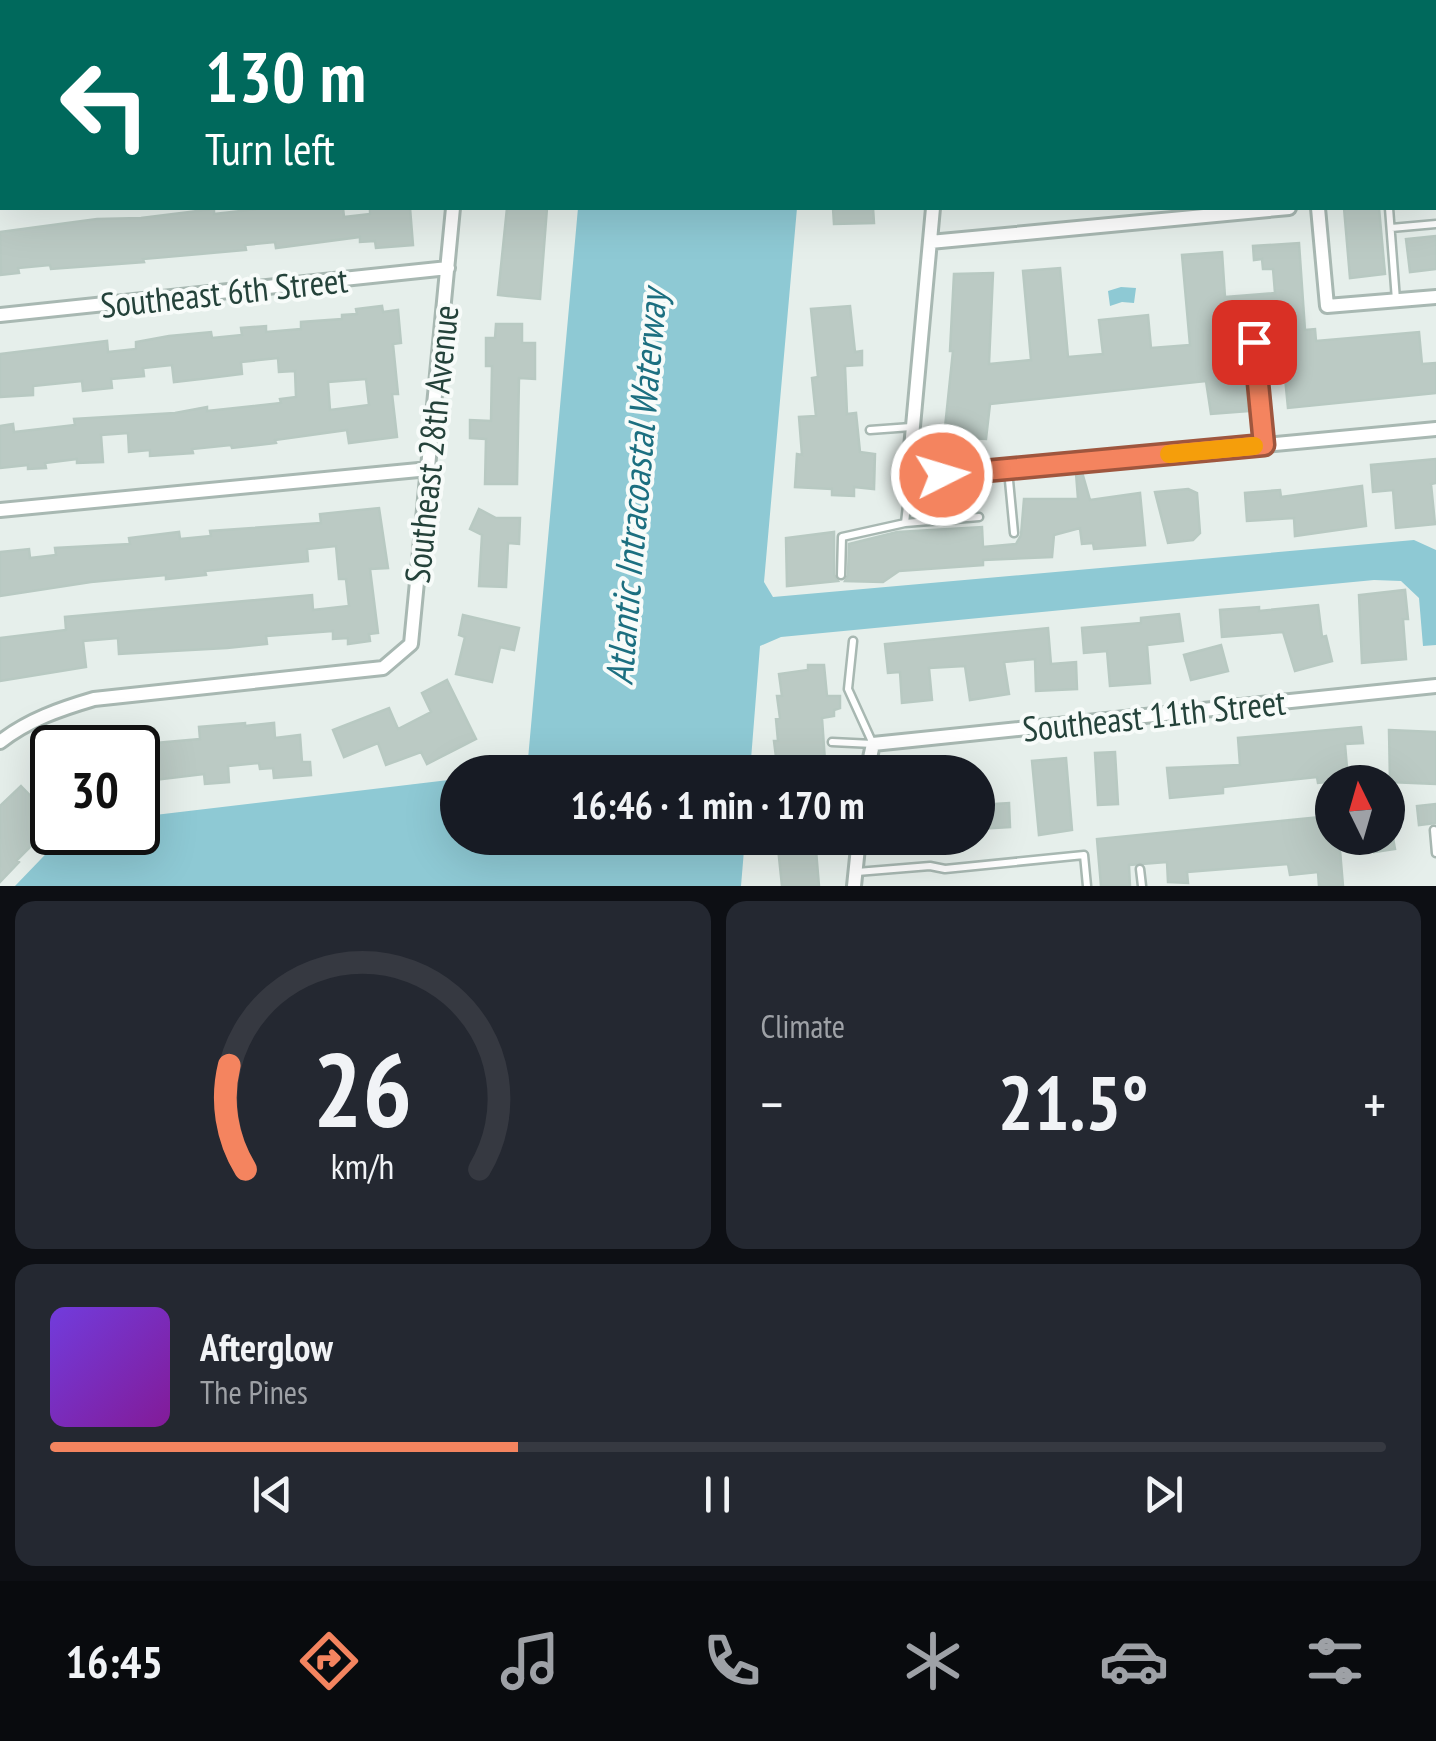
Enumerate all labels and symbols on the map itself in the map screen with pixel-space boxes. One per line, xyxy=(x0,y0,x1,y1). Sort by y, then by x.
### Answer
street label: Southeast 6th Street xyxy=(98,256,350,328)
water label: Atlantic Intracoastal Waterway xyxy=(593,283,677,687)
pin xyxy=(1212,300,1297,385)
street label: Southeast 28th Avenue xyxy=(394,303,468,585)
position arrow xyxy=(890,423,994,527)
street label: Southeast 11th Street xyxy=(1020,678,1288,752)
speed limit sign: 30 xyxy=(30,725,160,855)
north arrow xyxy=(1315,765,1405,855)

